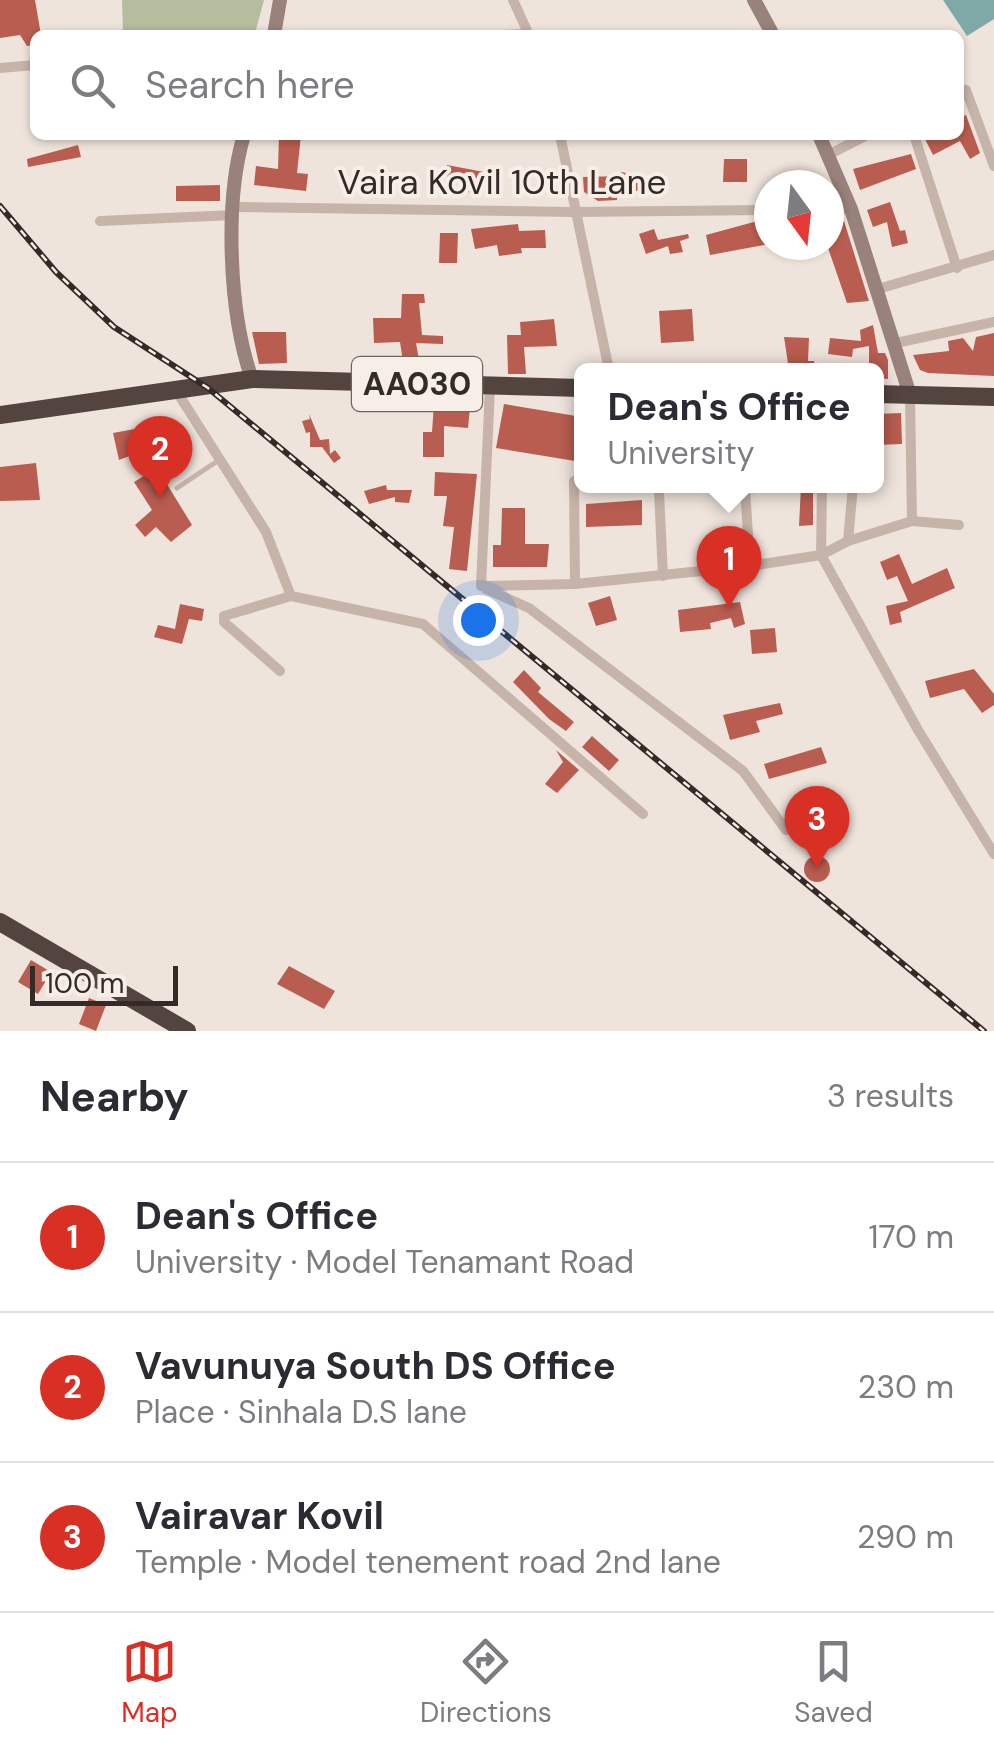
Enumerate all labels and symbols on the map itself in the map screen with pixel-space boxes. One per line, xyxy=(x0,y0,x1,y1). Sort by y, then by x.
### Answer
street label: Vaira Kovil 10th Lane xyxy=(338,159,666,205)
north arrow xyxy=(754,170,844,260)
road number: AA030 xyxy=(352,357,482,411)
pin: 2 xyxy=(128,416,192,498)
pin: 1 xyxy=(696,526,762,608)
your location xyxy=(453,595,504,646)
pin: 3 xyxy=(784,786,850,868)
scale bar xyxy=(30,961,178,1006)

